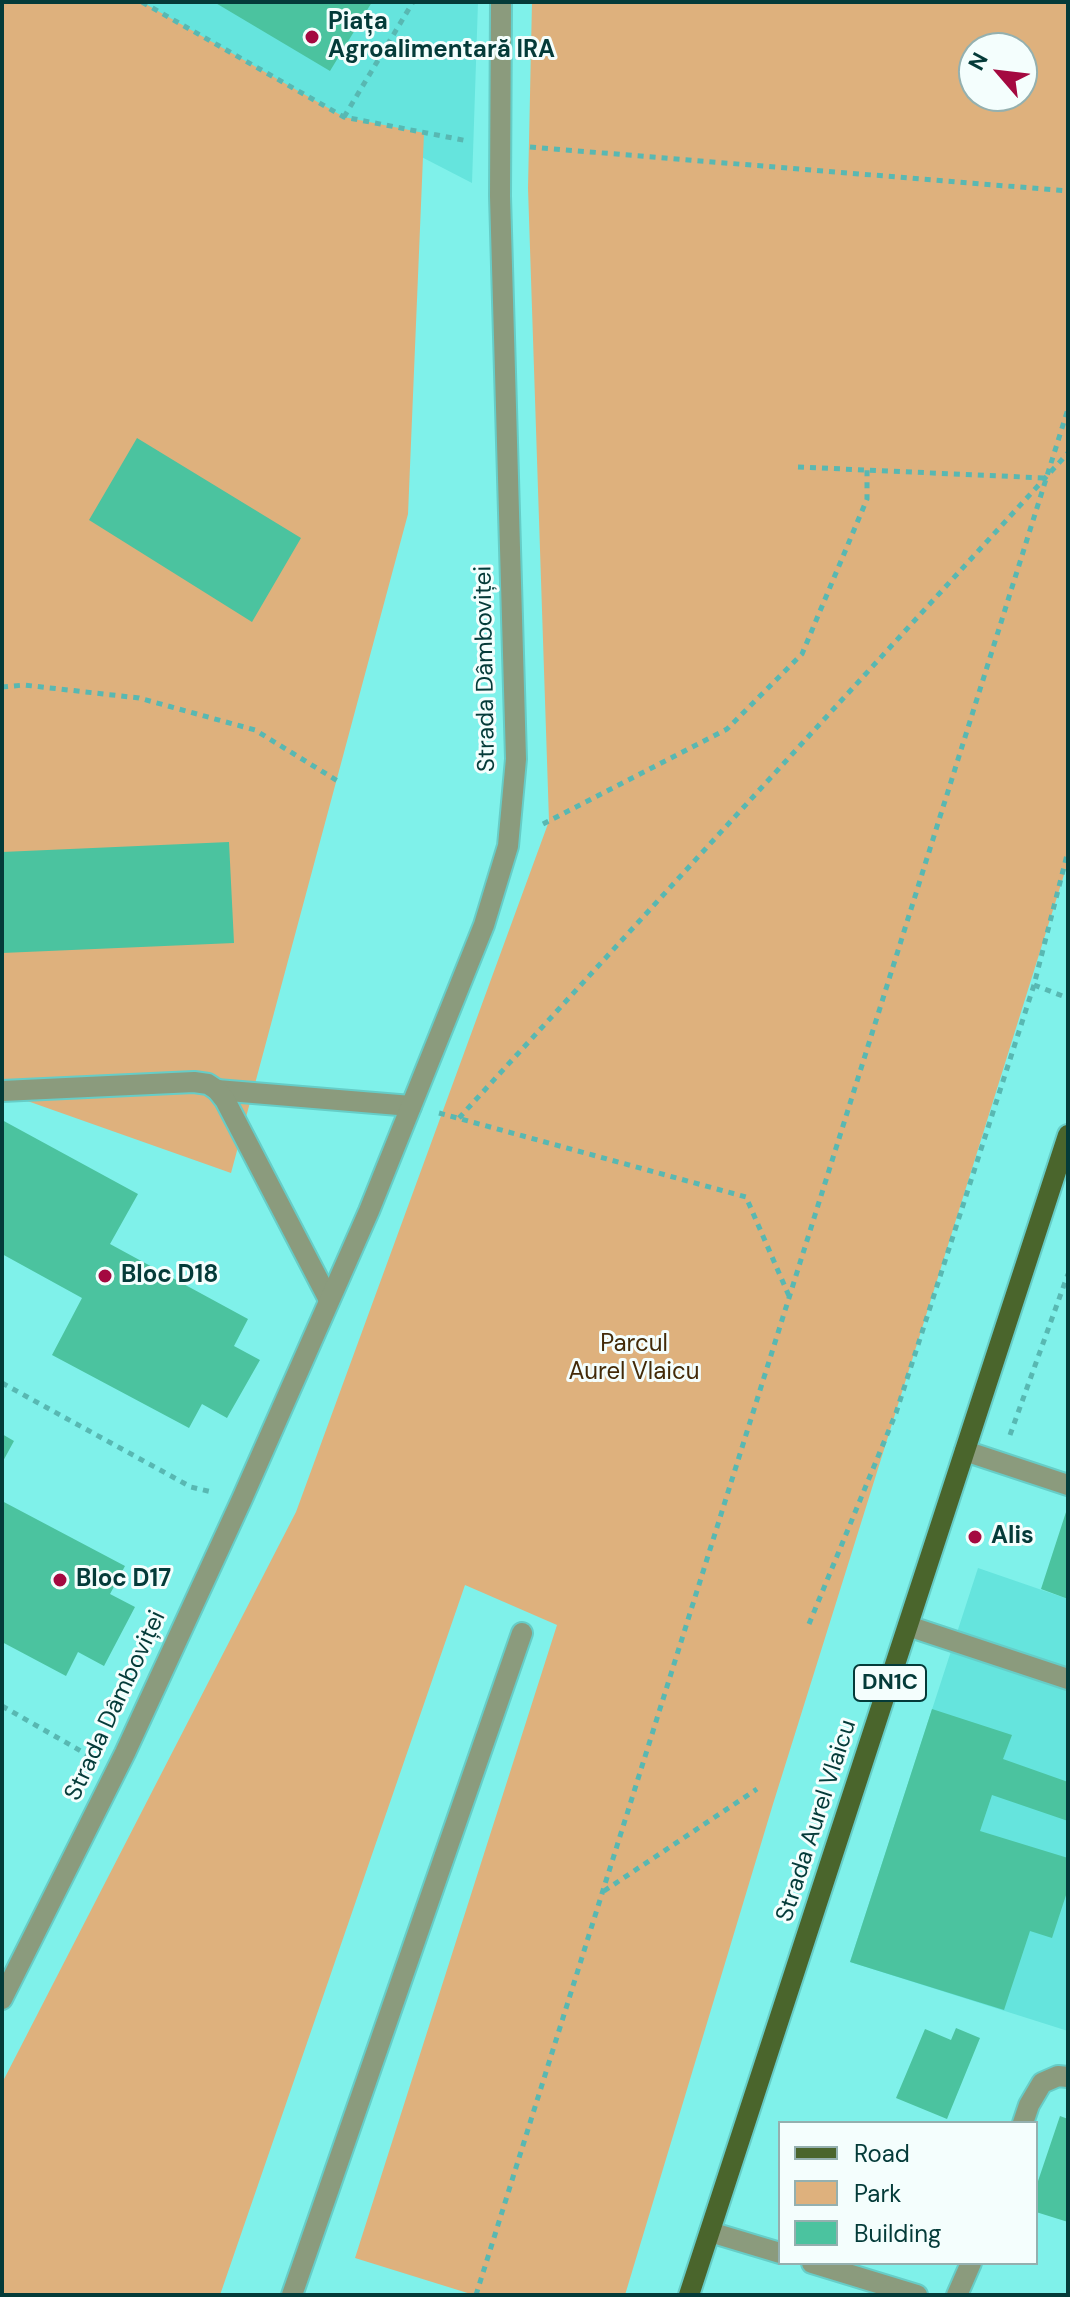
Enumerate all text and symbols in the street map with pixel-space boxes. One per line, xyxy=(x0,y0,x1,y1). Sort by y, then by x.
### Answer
place label: Piața Agroalimentară IRA xyxy=(328,9,555,65)
marker: Piața Agroalimentară IRA xyxy=(303,28,321,46)
north arrow xyxy=(958,32,1038,112)
text: N xyxy=(962,48,995,75)
street label: Strada Dâmboviței xyxy=(470,566,502,772)
place label: Bloc D18 xyxy=(121,1262,218,1290)
marker: Bloc D18 xyxy=(96,1267,114,1285)
park label: Parcul Aurel Vlaicu xyxy=(569,1331,699,1387)
place label: Alis xyxy=(991,1523,1034,1551)
marker: Alis xyxy=(966,1528,984,1546)
place label: Bloc D17 xyxy=(76,1566,171,1594)
marker: Bloc D17 xyxy=(51,1571,69,1589)
street label: Strada Dâmboviței xyxy=(59,1606,173,1806)
road number: DN1C xyxy=(854,1665,926,1701)
street label: Strada Aurel Vlaicu xyxy=(771,1716,863,1926)
legend xyxy=(778,2121,1038,2265)
text: Road xyxy=(854,2138,910,2169)
text: Park xyxy=(854,2178,901,2209)
text: Building xyxy=(854,2218,941,2249)

